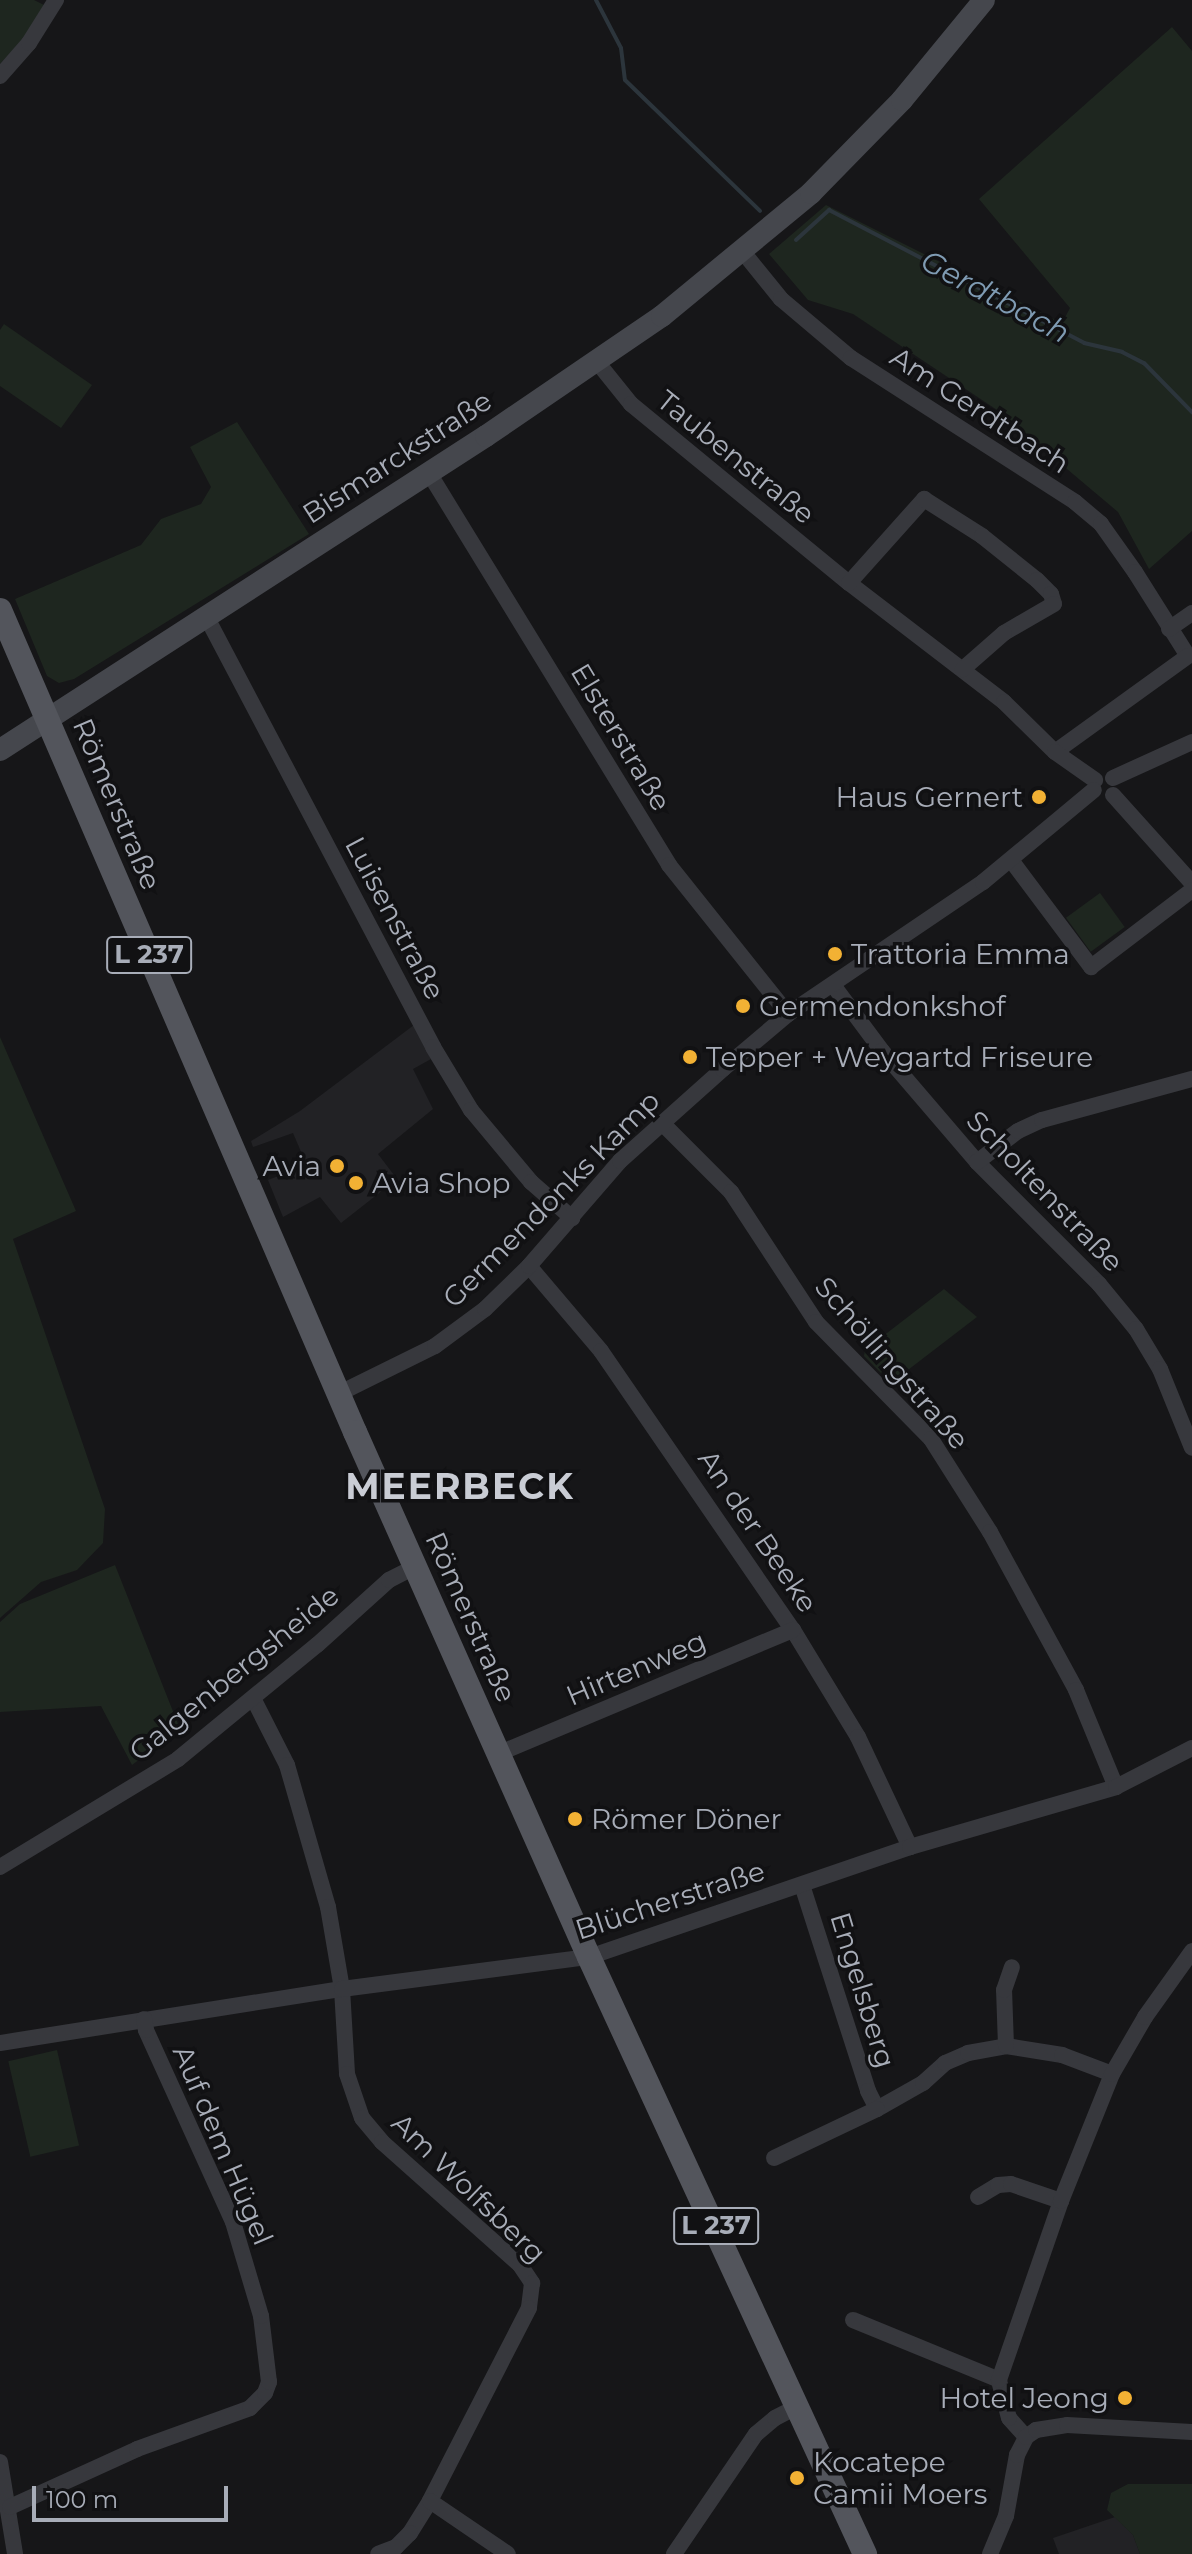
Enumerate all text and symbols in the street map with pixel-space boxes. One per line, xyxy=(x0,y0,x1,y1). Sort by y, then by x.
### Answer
water label: Gerdtbach xyxy=(915,243,1075,351)
street label: Am Gerdtbach xyxy=(884,340,1076,480)
street label: Bismarckstraße xyxy=(296,383,498,531)
street label: Taubenstraße xyxy=(651,383,821,531)
street label: Elsterstraße xyxy=(564,657,678,817)
street label: Römerstraße xyxy=(66,713,168,895)
place label: Haus Gernert xyxy=(835,780,1023,814)
marker: Haus Gernert xyxy=(1030,788,1048,806)
street label: Luisenstraße xyxy=(338,831,452,1005)
road number: L 237 xyxy=(105,933,193,977)
place label: Trattoria Emma xyxy=(851,937,1070,971)
marker: Trattoria Emma xyxy=(826,945,844,963)
place label: Germendonkshof xyxy=(759,989,1006,1023)
marker: Germendonkshof xyxy=(734,997,752,1015)
place label: Tepper + Weygartd Friseure xyxy=(706,1040,1093,1074)
marker: Tepper + Weygartd Friseure xyxy=(681,1048,699,1066)
street label: Germendonks Kamp xyxy=(436,1084,666,1314)
street label: Scholtenstraße xyxy=(960,1104,1130,1278)
place label: Avia xyxy=(262,1149,321,1183)
marker: Avia xyxy=(328,1157,346,1175)
place label: Avia Shop xyxy=(372,1166,511,1200)
marker: Avia Shop xyxy=(347,1174,365,1192)
street label: Schöllingstraße xyxy=(808,1270,976,1456)
street label: An der Beeke xyxy=(691,1443,825,1619)
district label: MEERBECK xyxy=(345,1465,575,1509)
street label: Römerstraße xyxy=(418,1527,524,1707)
street label: Galgenbergsheide xyxy=(123,1578,345,1768)
street label: Hirtenweg xyxy=(561,1623,711,1713)
place label: Römer Döner xyxy=(591,1802,782,1836)
marker: Römer Döner xyxy=(566,1810,584,1828)
street label: Blücherstraße xyxy=(571,1854,769,1946)
street label: Engelsberg xyxy=(823,1908,903,2072)
street label: Auf dem Hügel xyxy=(166,2040,280,2250)
street label: Am Wolfsberg xyxy=(385,2106,553,2270)
road number: L 237 xyxy=(672,2204,760,2248)
place label: Hotel Jeong xyxy=(939,2381,1109,2415)
marker: Hotel Jeong xyxy=(1116,2389,1134,2407)
place label: Kocatepe Camii Moers xyxy=(813,2445,987,2511)
marker: Kocatepe Camii Moers xyxy=(788,2469,806,2487)
scale bar xyxy=(36,2470,232,2520)
text: 100 m xyxy=(46,2485,118,2514)

